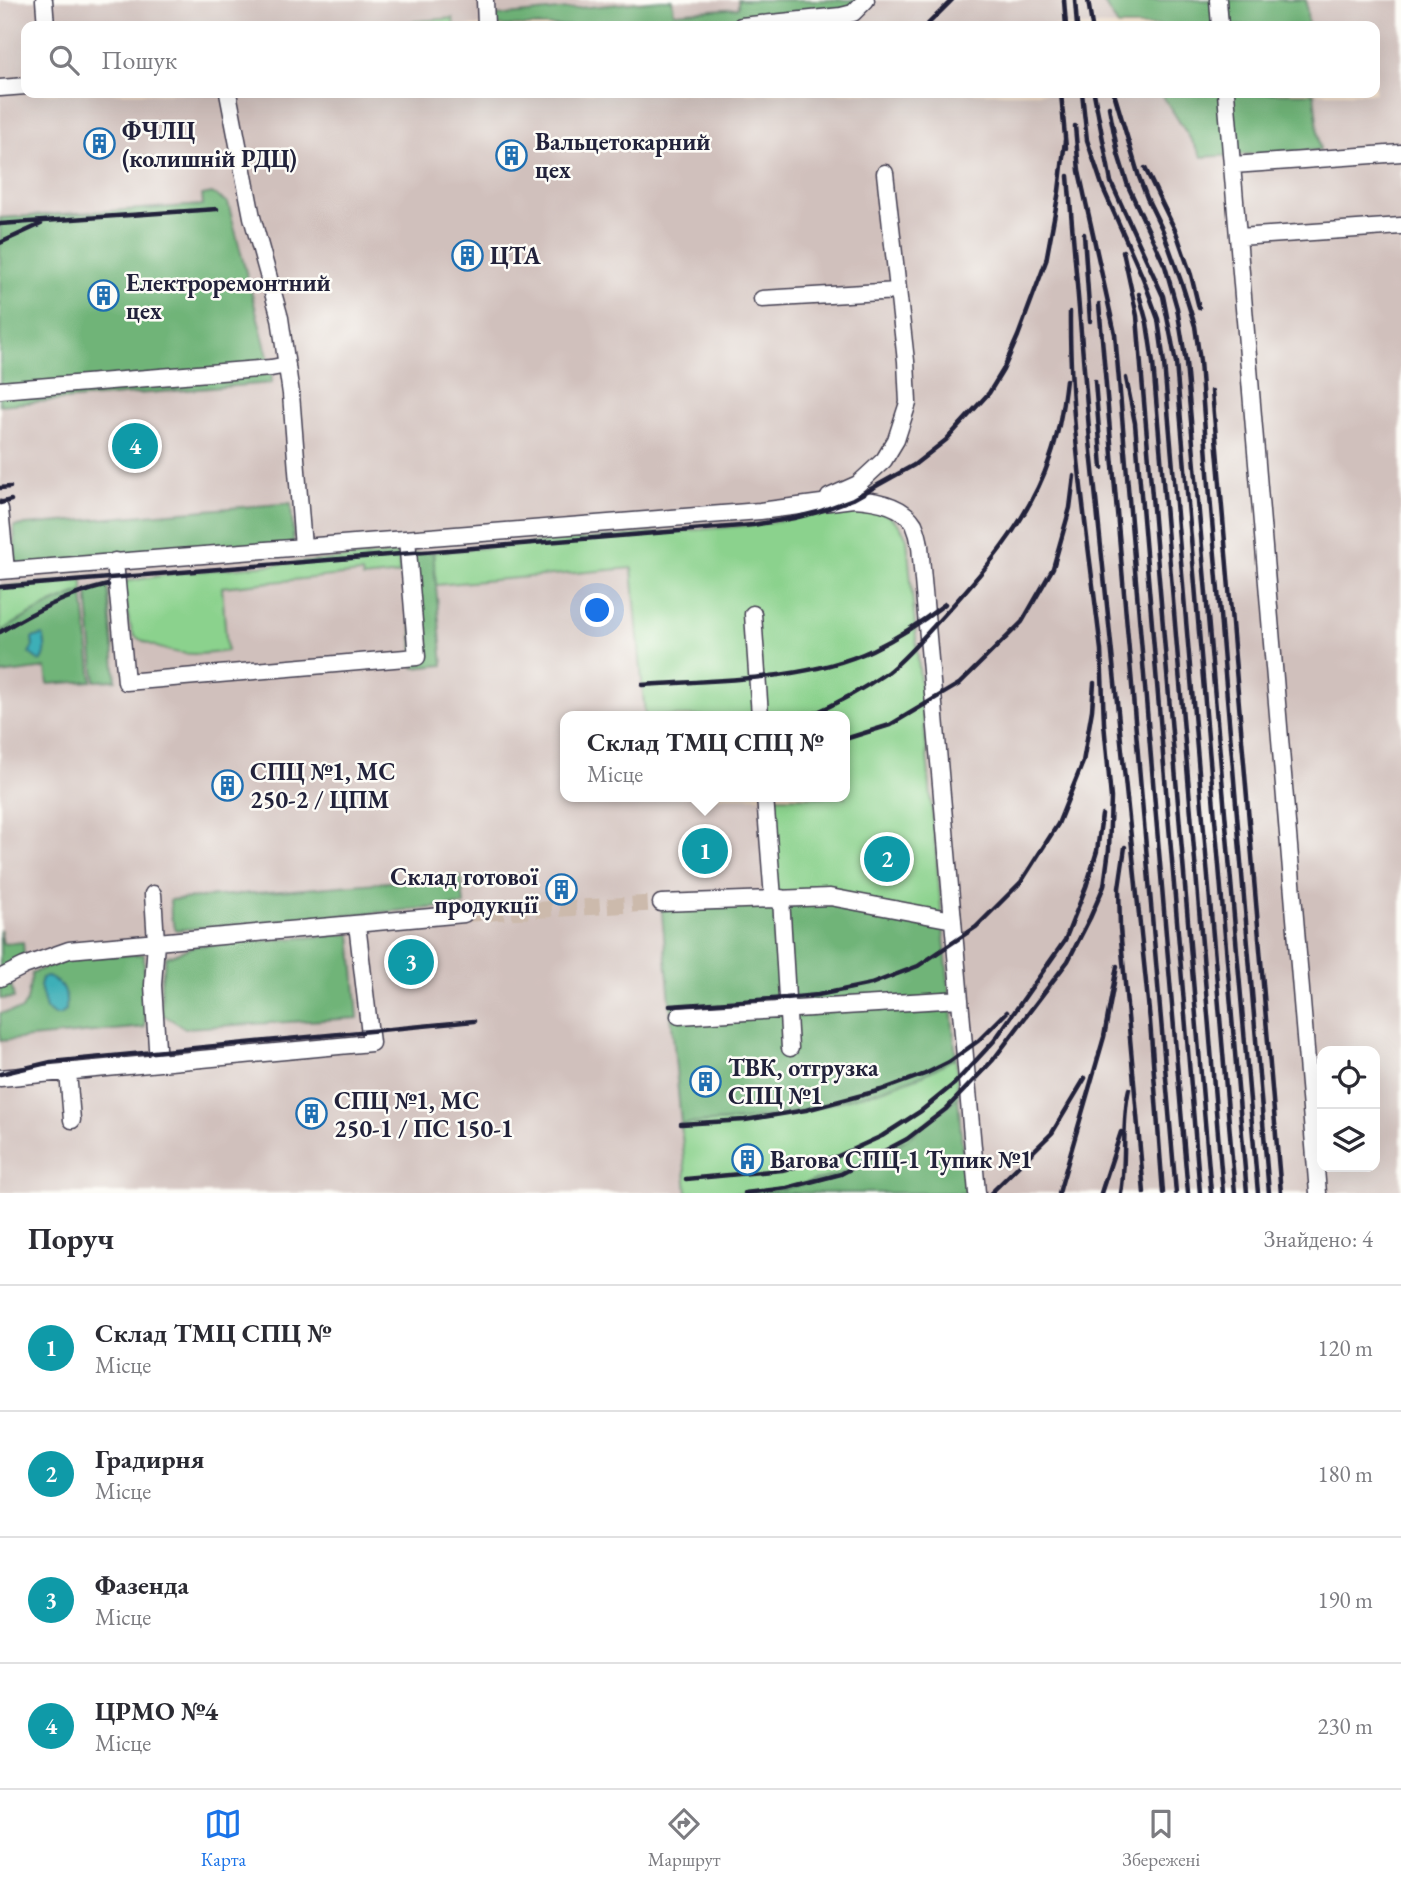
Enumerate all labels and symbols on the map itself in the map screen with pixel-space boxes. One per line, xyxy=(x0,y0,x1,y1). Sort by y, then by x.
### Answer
place label: ФЧЛЦ (колишній РДЦ) xyxy=(122,115,297,174)
place label: Вальцетокарний цех xyxy=(535,126,710,185)
building icon: ФЧЛЦ (колишній РДЦ) xyxy=(82,127,116,161)
building icon: Вальцетокарний цех xyxy=(495,138,529,172)
building icon: ЦТА xyxy=(450,238,484,272)
place label: ЦТА xyxy=(490,240,541,271)
place label: Електроремонтний цех xyxy=(126,267,331,326)
building icon: Електроремонтний цех xyxy=(86,279,120,313)
pin: 4 xyxy=(112,420,158,472)
your location xyxy=(580,593,614,627)
place label: СПЦ №1, МС 250-2 / ЦПМ xyxy=(250,756,395,815)
building icon: СПЦ №1, МС 250-2 / ЦПМ xyxy=(210,768,244,802)
pin: 1 xyxy=(682,825,728,877)
pin: 2 xyxy=(864,833,910,885)
place label: Склад готової продукції xyxy=(390,861,539,921)
building icon: Склад готової продукції xyxy=(544,873,578,907)
pin: 3 xyxy=(388,936,434,988)
place label: ТВК, отгрузка СПЦ №1 xyxy=(728,1052,879,1111)
building icon: ТВК, отгрузка СПЦ №1 xyxy=(688,1064,722,1098)
place label: СПЦ №1, МС 250-1 / ПС 150-1 xyxy=(334,1085,514,1144)
building icon: СПЦ №1, МС 250-1 / ПС 150-1 xyxy=(294,1097,328,1131)
building icon: Вагова СПЦ-1 Тупик №1 xyxy=(730,1142,764,1176)
place label: Вагова СПЦ-1 Тупик №1 xyxy=(770,1144,1032,1176)

